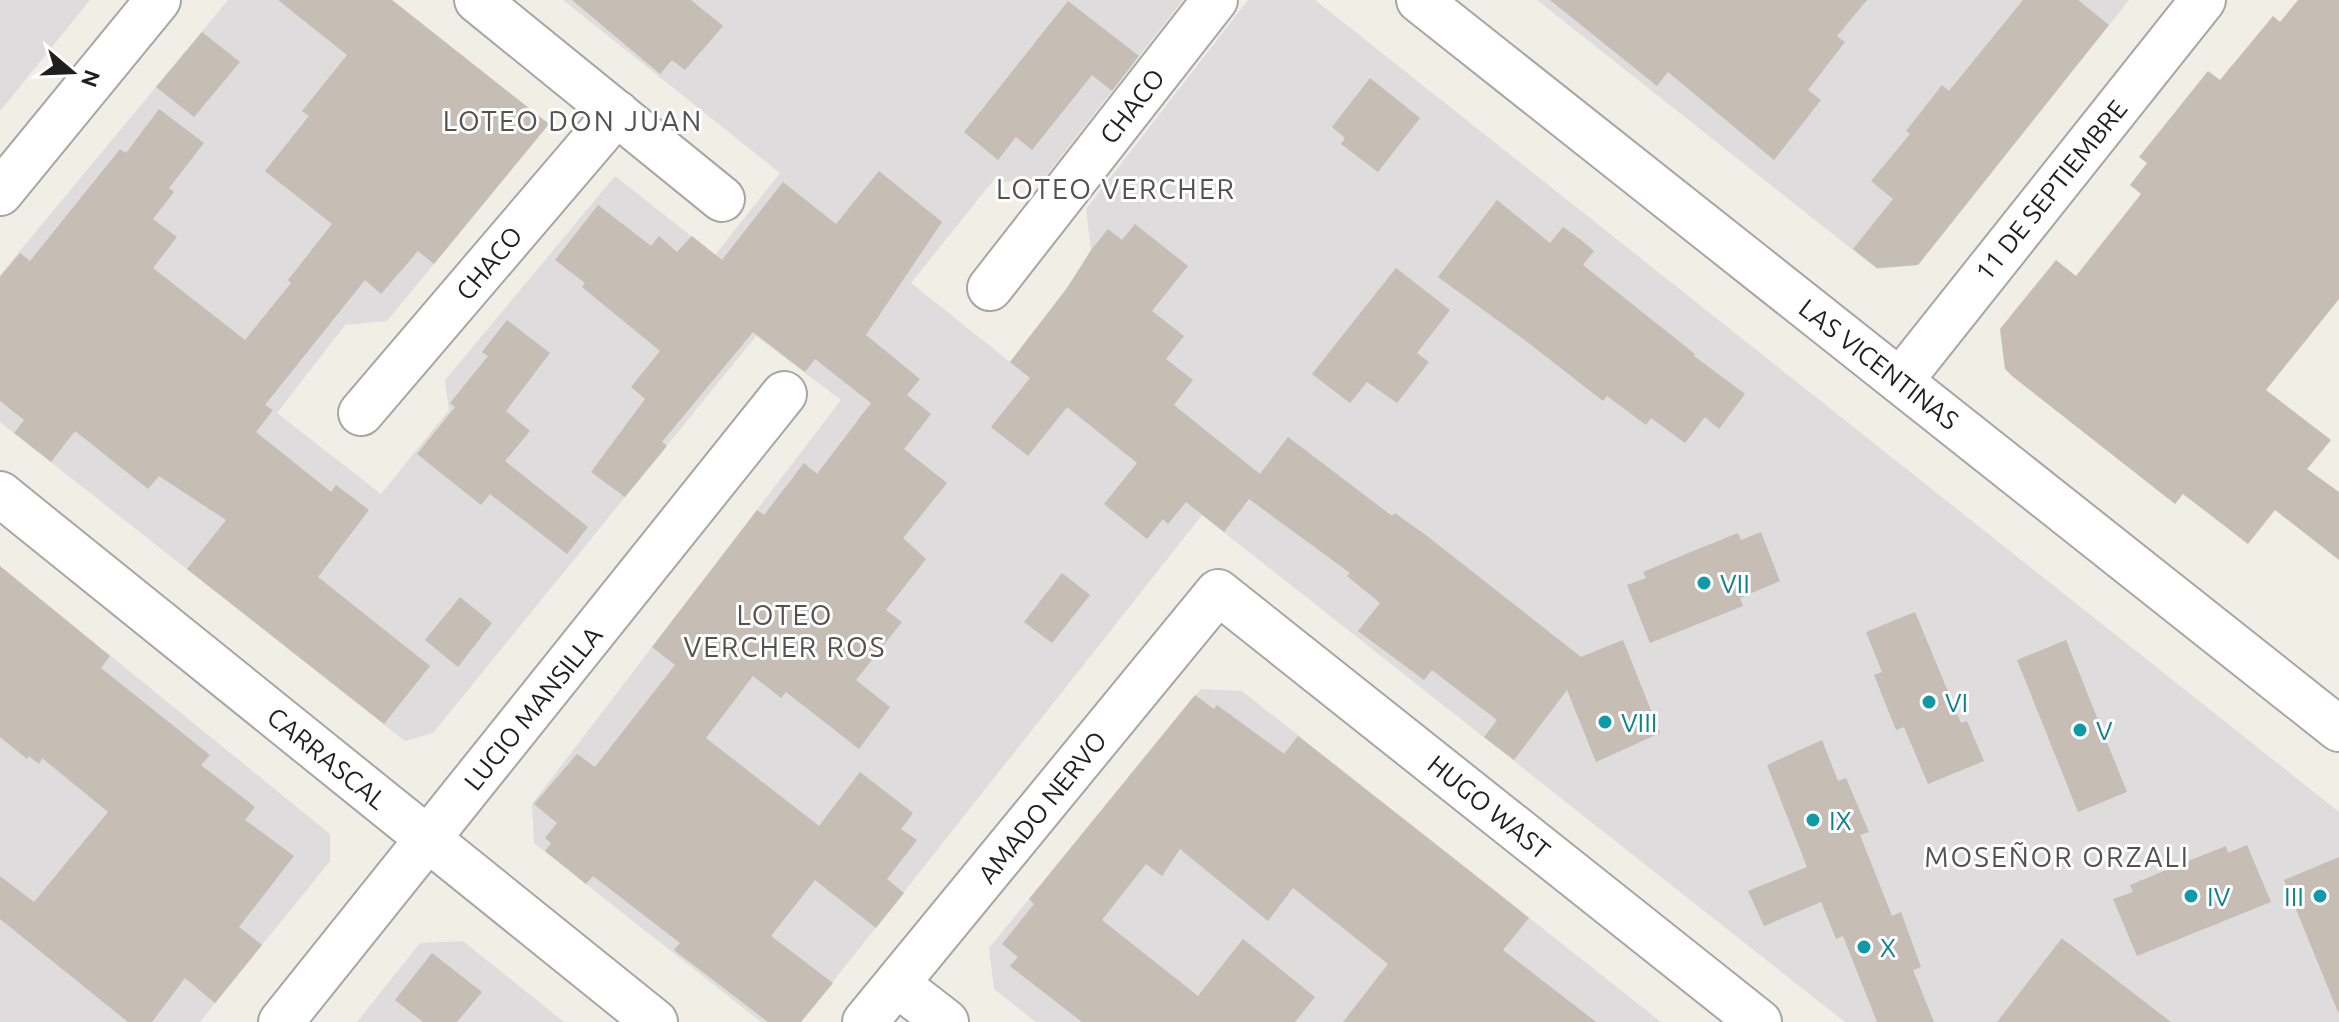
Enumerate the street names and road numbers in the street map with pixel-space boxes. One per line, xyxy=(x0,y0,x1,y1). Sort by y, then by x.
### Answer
street label: CHACO xyxy=(1094,63,1170,149)
street label: 11 DE SEPTIEMBRE xyxy=(1969,94,2133,286)
street label: CHACO xyxy=(450,221,528,305)
street label: LAS VICENTINAS xyxy=(1794,293,1964,435)
street label: LUCIO MANSILLA xyxy=(458,620,608,796)
street label: CARRASCAL xyxy=(262,701,392,815)
street label: AMADO NERVO xyxy=(972,725,1112,889)
street label: HUGO WAST xyxy=(1422,749,1556,865)

